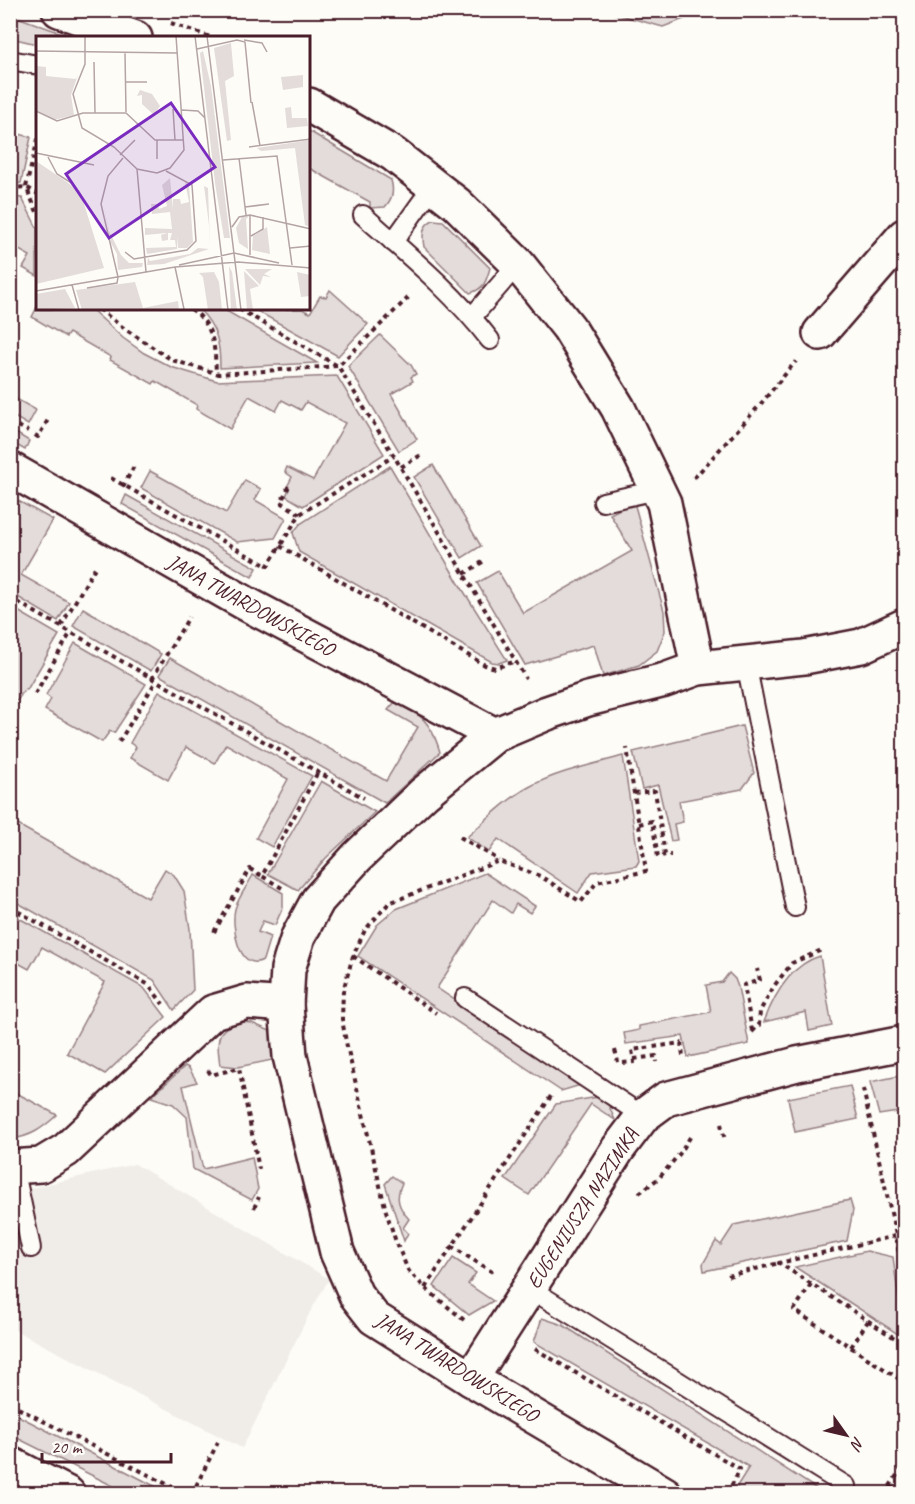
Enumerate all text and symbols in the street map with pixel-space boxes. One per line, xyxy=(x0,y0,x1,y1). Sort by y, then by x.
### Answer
inset map xyxy=(36,36,310,310)
street label: JANA TWARDOWSKIEGO xyxy=(162,548,341,663)
street label: EUGENIUSZA NAZIMKA xyxy=(520,1122,644,1293)
street label: JANA TWARDOWSKIEGO xyxy=(370,1306,545,1429)
north arrow xyxy=(816,1405,876,1465)
scale bar xyxy=(42,1426,171,1464)
text: N xyxy=(845,1433,869,1455)
text: 20 m xyxy=(51,1436,84,1458)

